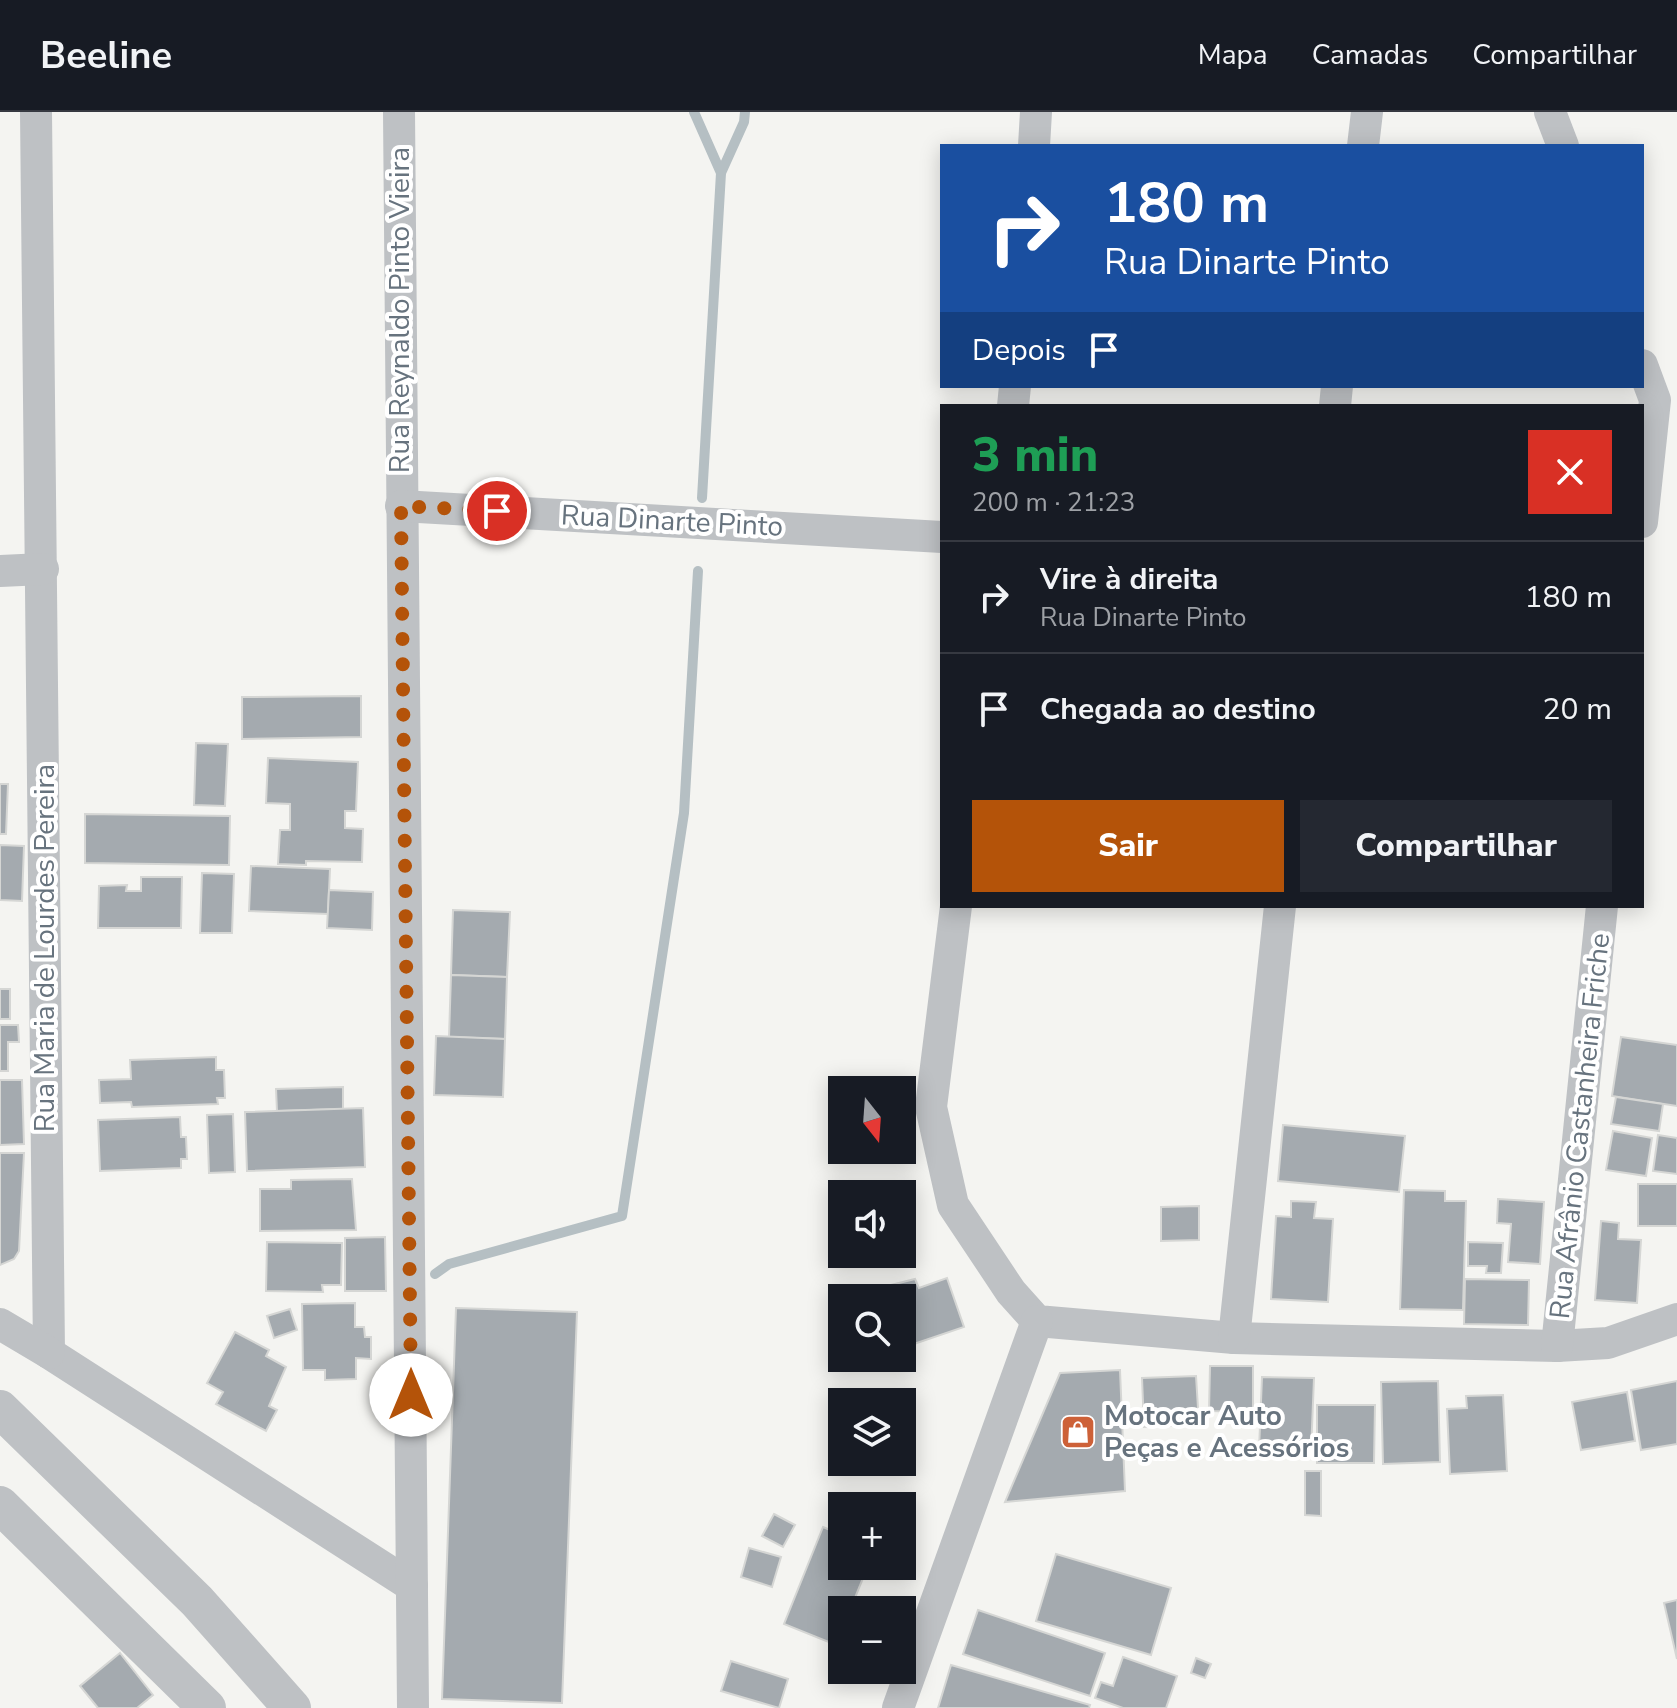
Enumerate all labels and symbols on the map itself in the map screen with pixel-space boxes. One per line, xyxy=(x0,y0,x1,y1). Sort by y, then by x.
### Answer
street label: Rua Reynaldo Pinto Vieira xyxy=(381,147,419,473)
pin xyxy=(463,477,531,545)
street label: Rua Dinarte Pinto xyxy=(560,496,784,546)
street label: Rua Maria de Lourdes Pereira xyxy=(26,764,64,1132)
street label: Rua Afrânio Castanheira Friche xyxy=(1541,931,1619,1321)
north arrow xyxy=(828,1076,916,1164)
position arrow xyxy=(369,1353,453,1437)
place label: Motocar Auto Peças e Acessórios xyxy=(1104,1397,1349,1467)
shop icon: Motocar Auto Peças e Acessórios xyxy=(1059,1413,1097,1451)

